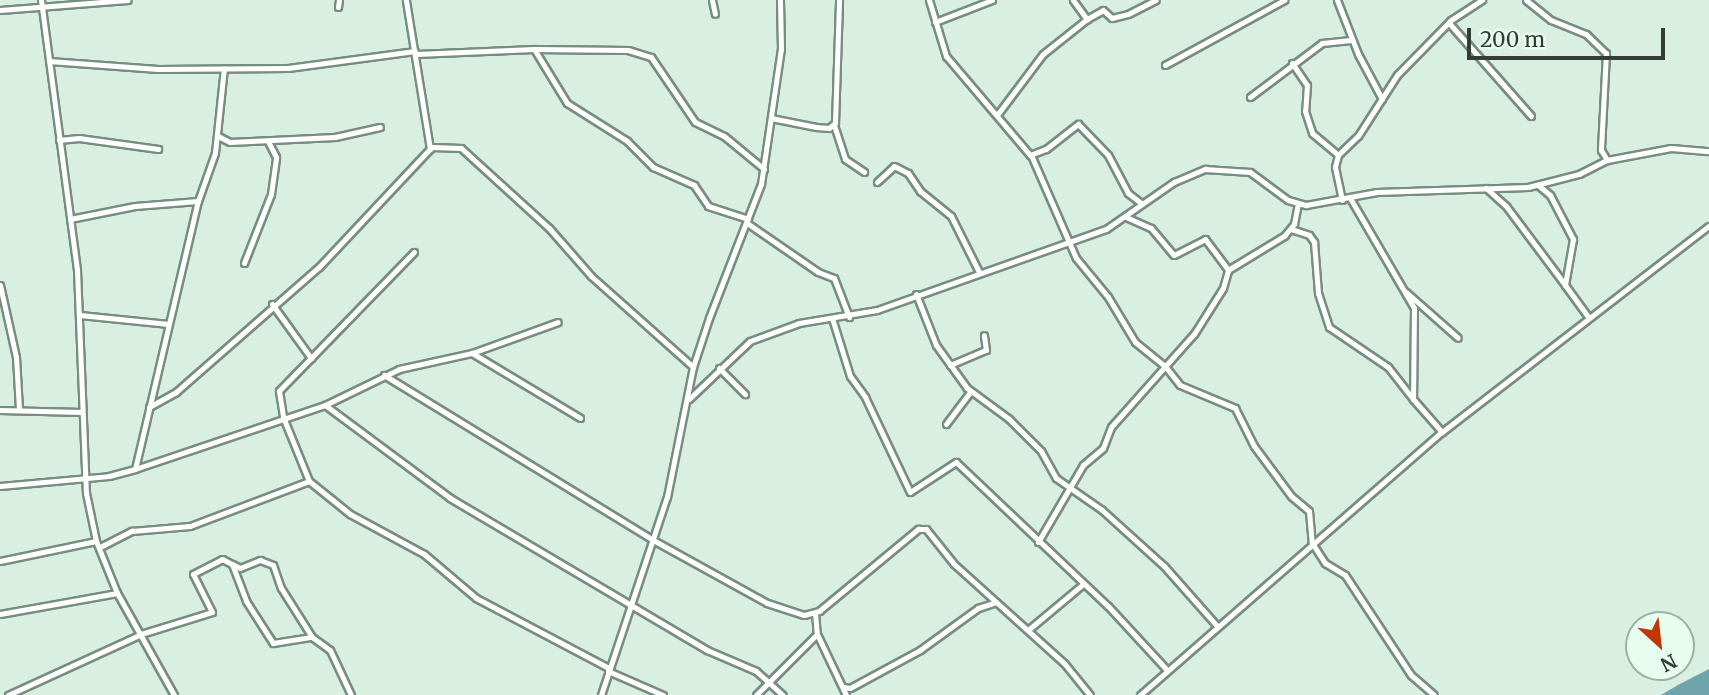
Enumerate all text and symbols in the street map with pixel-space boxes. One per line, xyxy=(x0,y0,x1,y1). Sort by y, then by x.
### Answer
scale bar xyxy=(1471,14,1669,58)
text: 200 m xyxy=(1480,26,1545,53)
north arrow xyxy=(1625,611,1695,681)
text: N xyxy=(1656,649,1681,677)

